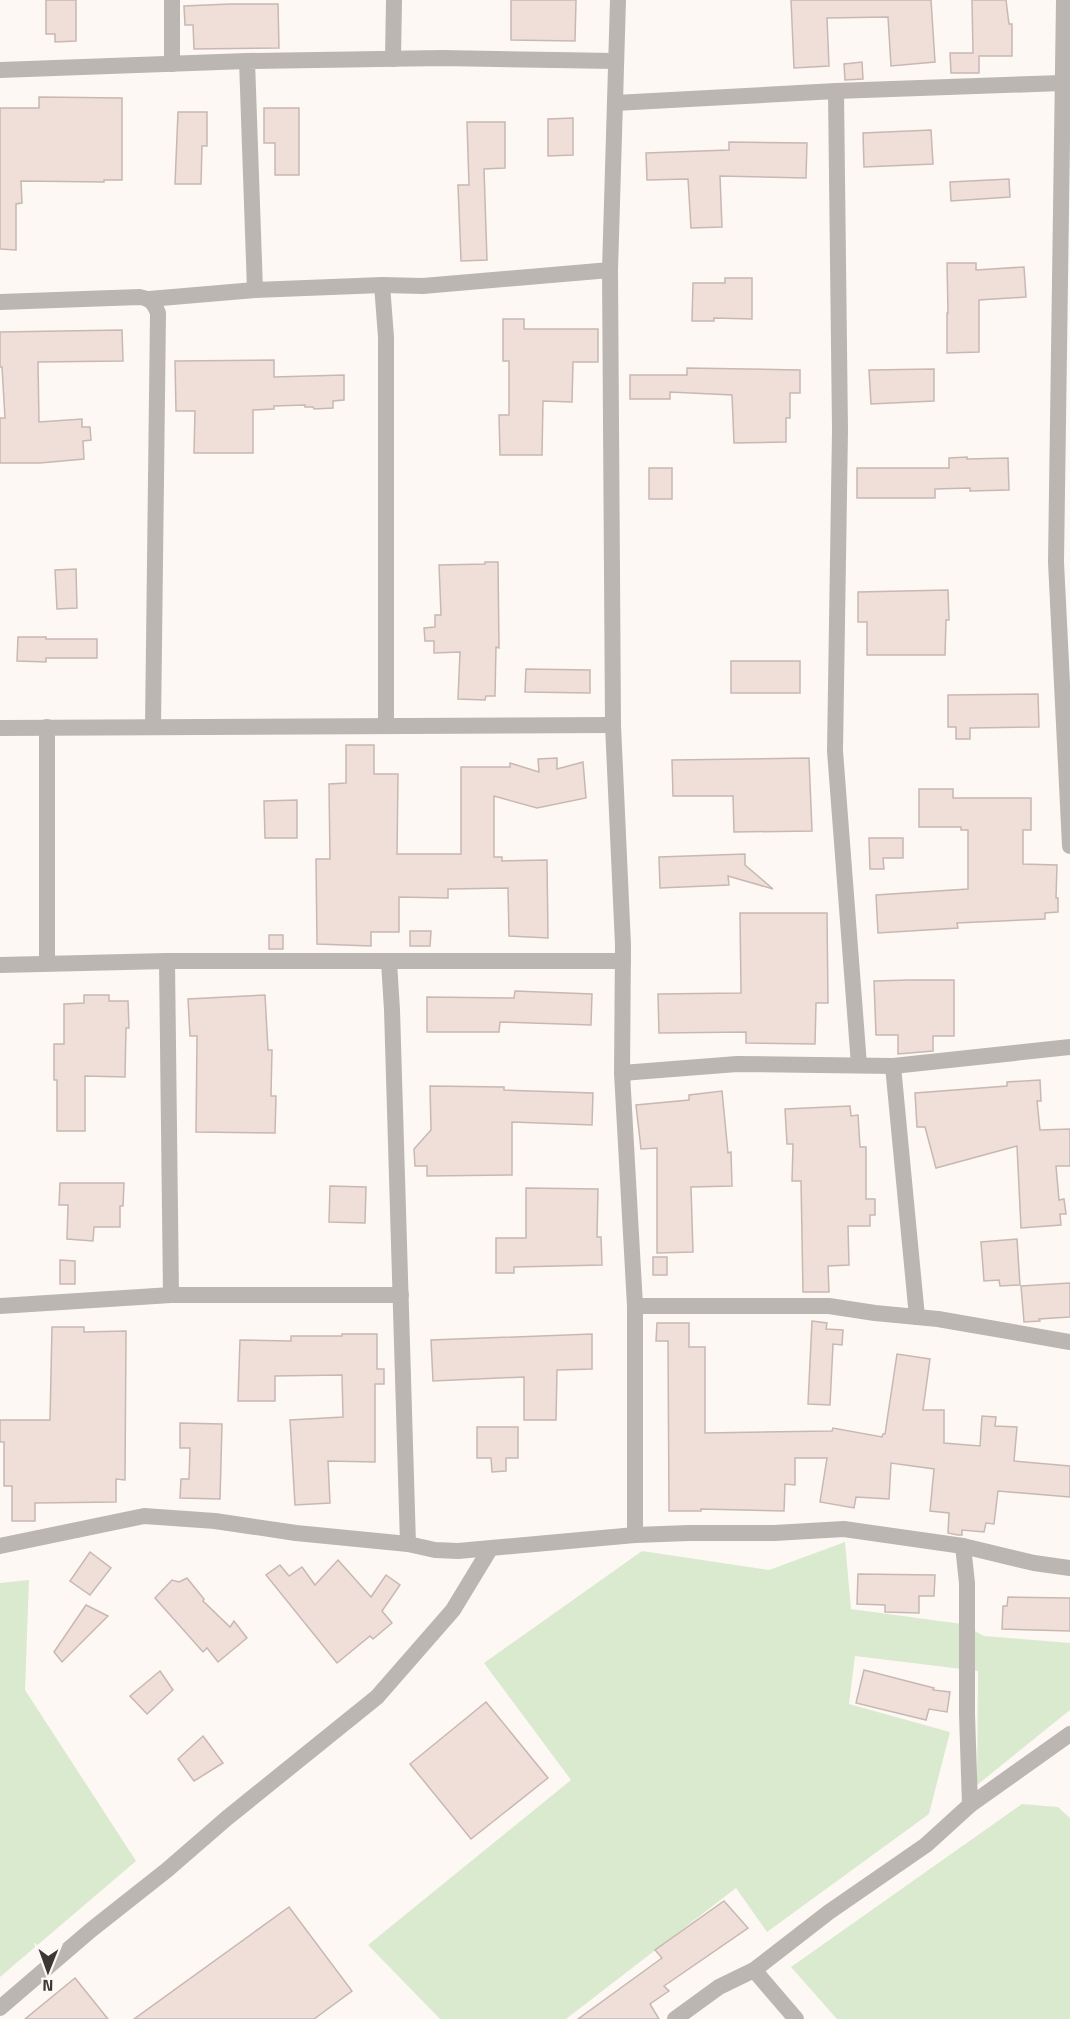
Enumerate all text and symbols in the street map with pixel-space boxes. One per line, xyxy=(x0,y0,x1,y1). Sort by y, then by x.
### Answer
north arrow xyxy=(18,1941,78,2001)
text: N xyxy=(42,1974,53,1998)

